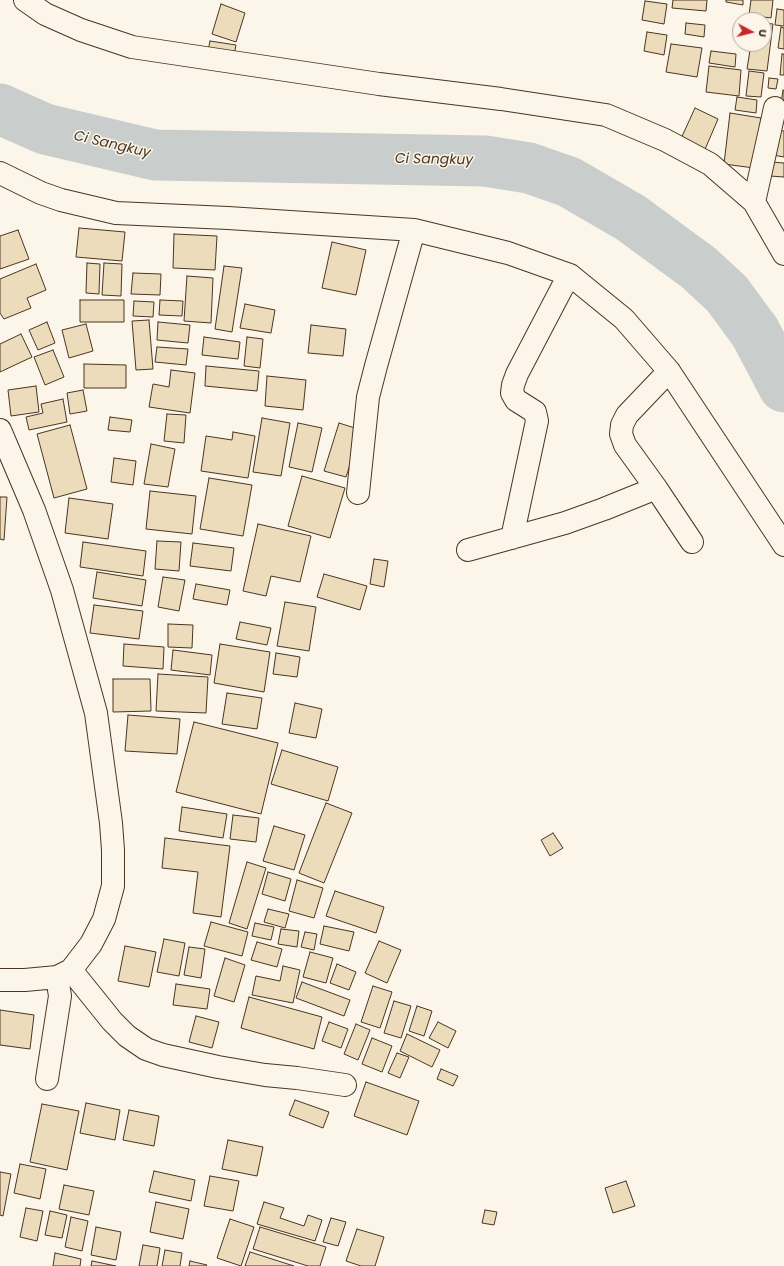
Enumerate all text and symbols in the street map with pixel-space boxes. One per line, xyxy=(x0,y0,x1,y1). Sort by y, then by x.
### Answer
north arrow xyxy=(732,12,772,52)
text: U xyxy=(755,29,771,38)
water label: Ci Sangkuy xyxy=(72,128,152,162)
water label: Ci Sangkuy xyxy=(395,151,473,169)

